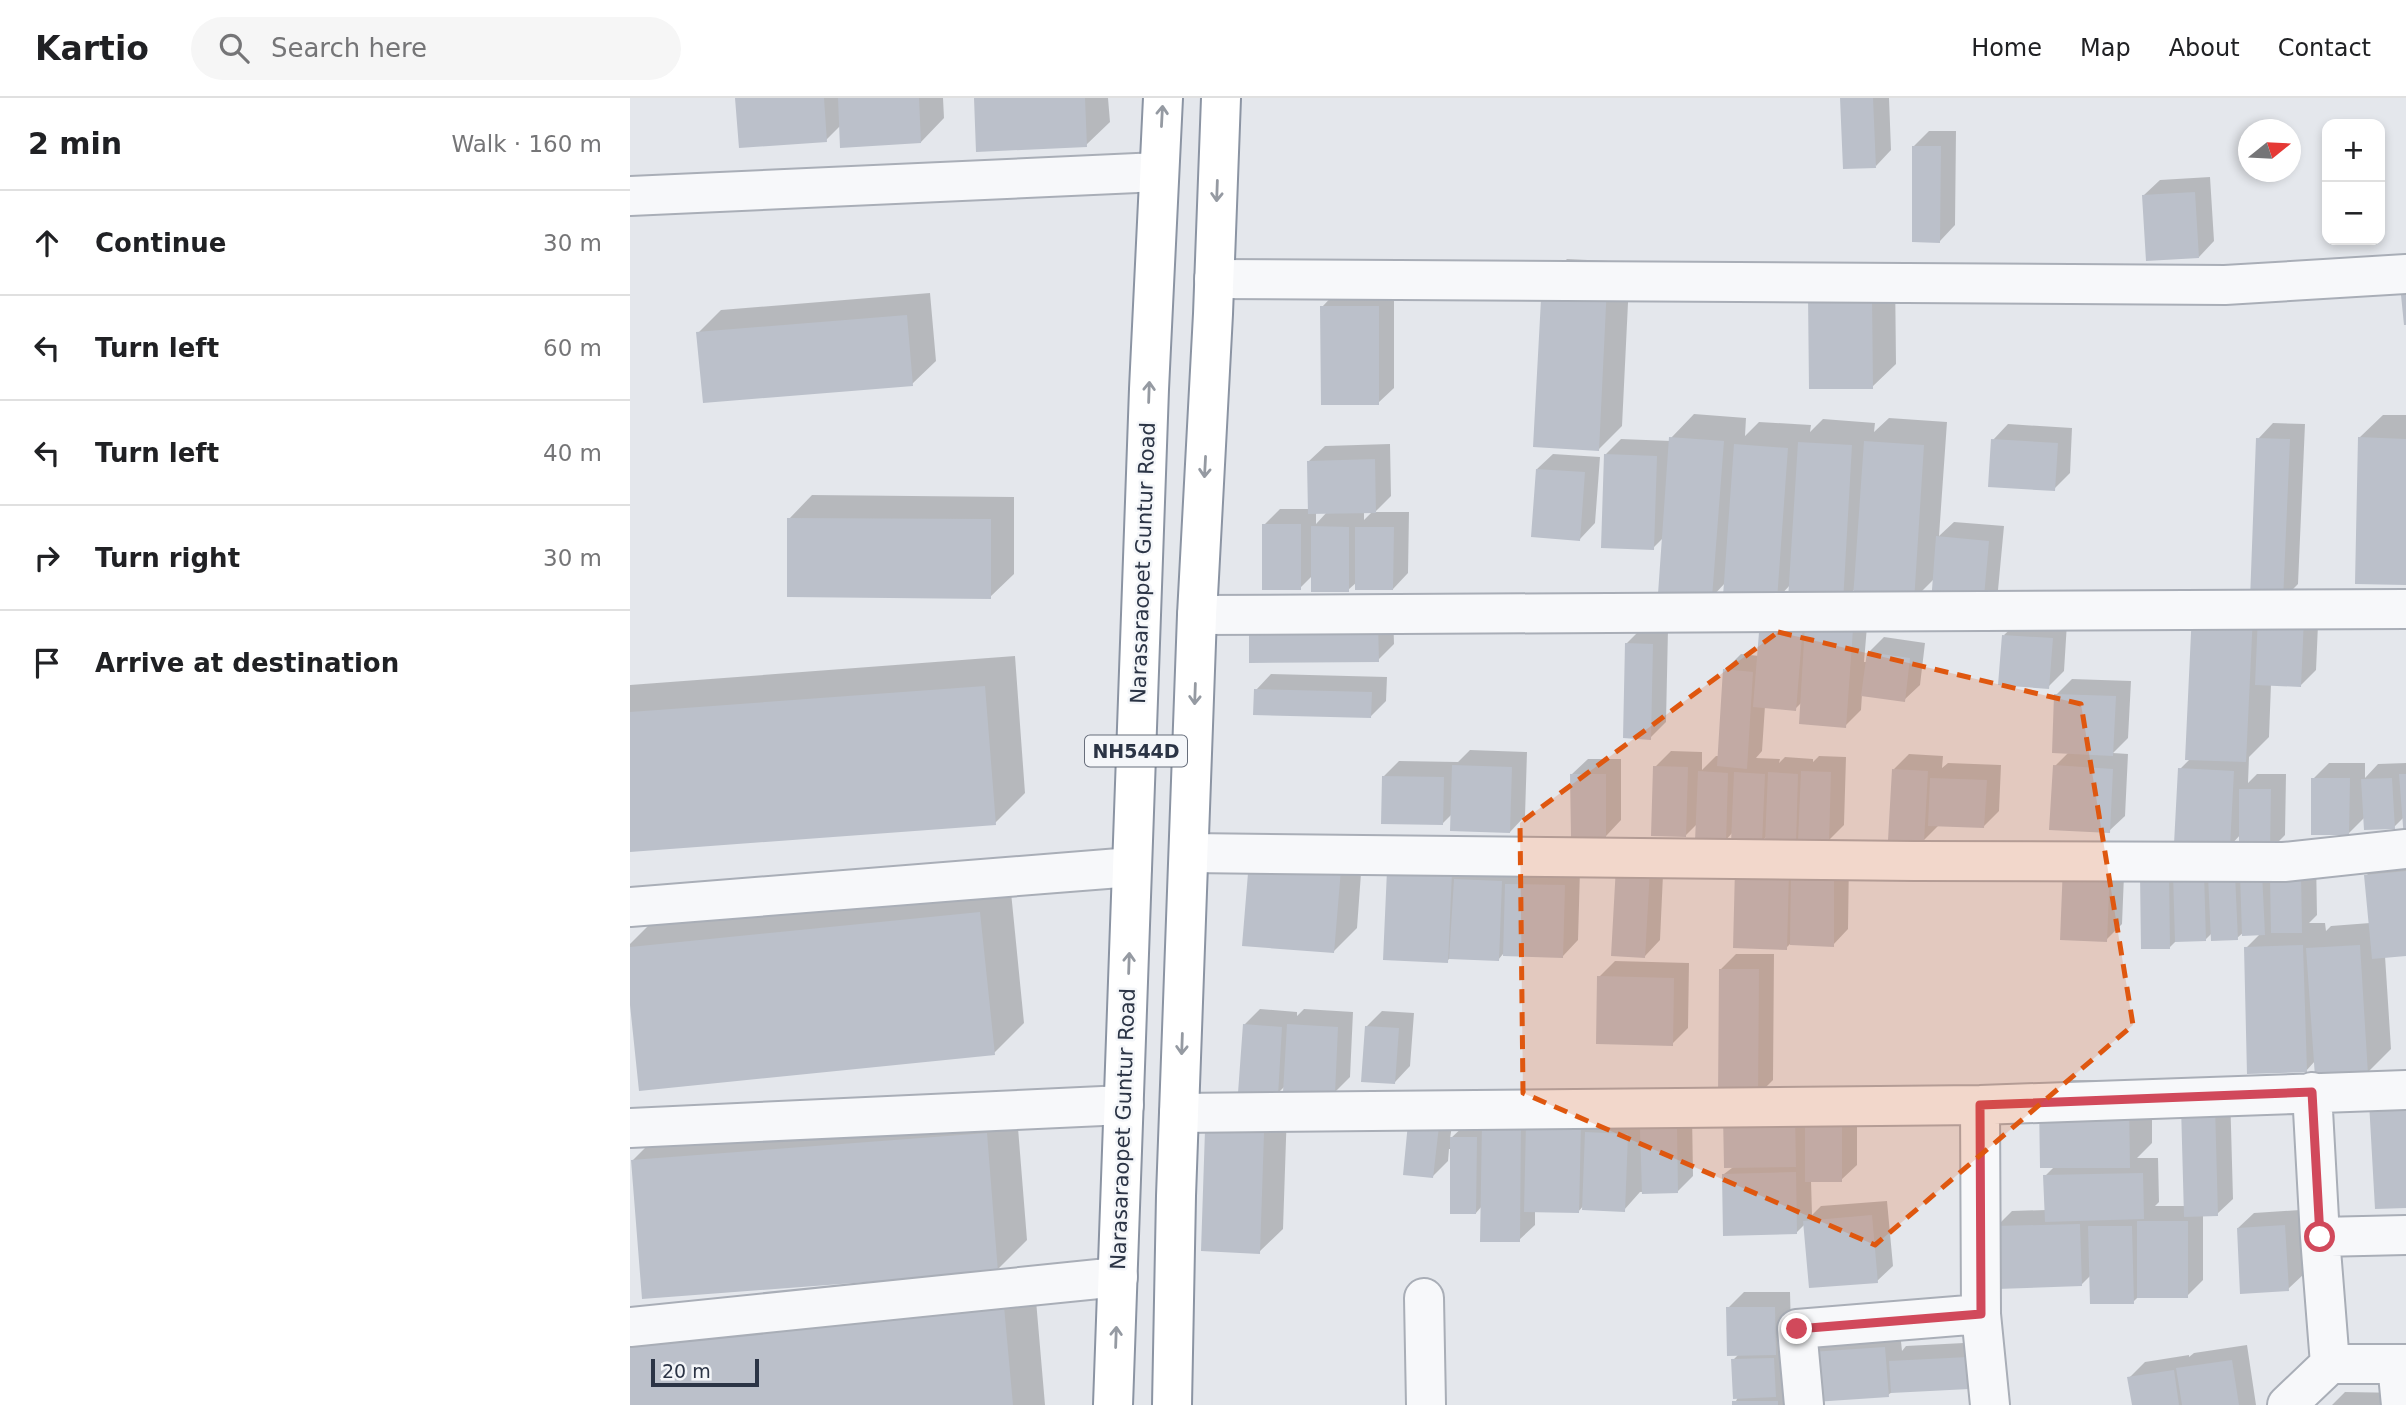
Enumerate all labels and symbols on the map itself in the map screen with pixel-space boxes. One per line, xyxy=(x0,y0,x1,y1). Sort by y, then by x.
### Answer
one-way arrow xyxy=(1156,105,1169,128)
north arrow xyxy=(2238,119,2301,182)
one-way arrow xyxy=(1211,179,1224,202)
one-way arrow xyxy=(1142,381,1155,404)
street label: Narasaraopet Guntur Road xyxy=(1126,422,1160,704)
one-way arrow xyxy=(1198,455,1211,478)
one-way arrow xyxy=(1188,682,1201,705)
road number: NH544D xyxy=(1085,736,1187,766)
one-way arrow xyxy=(1122,951,1135,974)
street label: Narasaraopet Guntur Road xyxy=(1106,988,1140,1270)
one-way arrow xyxy=(1175,1032,1188,1055)
route start xyxy=(2304,1221,2335,1252)
route end xyxy=(1781,1313,1812,1344)
one-way arrow xyxy=(1109,1326,1122,1349)
scale bar xyxy=(651,1356,760,1388)

